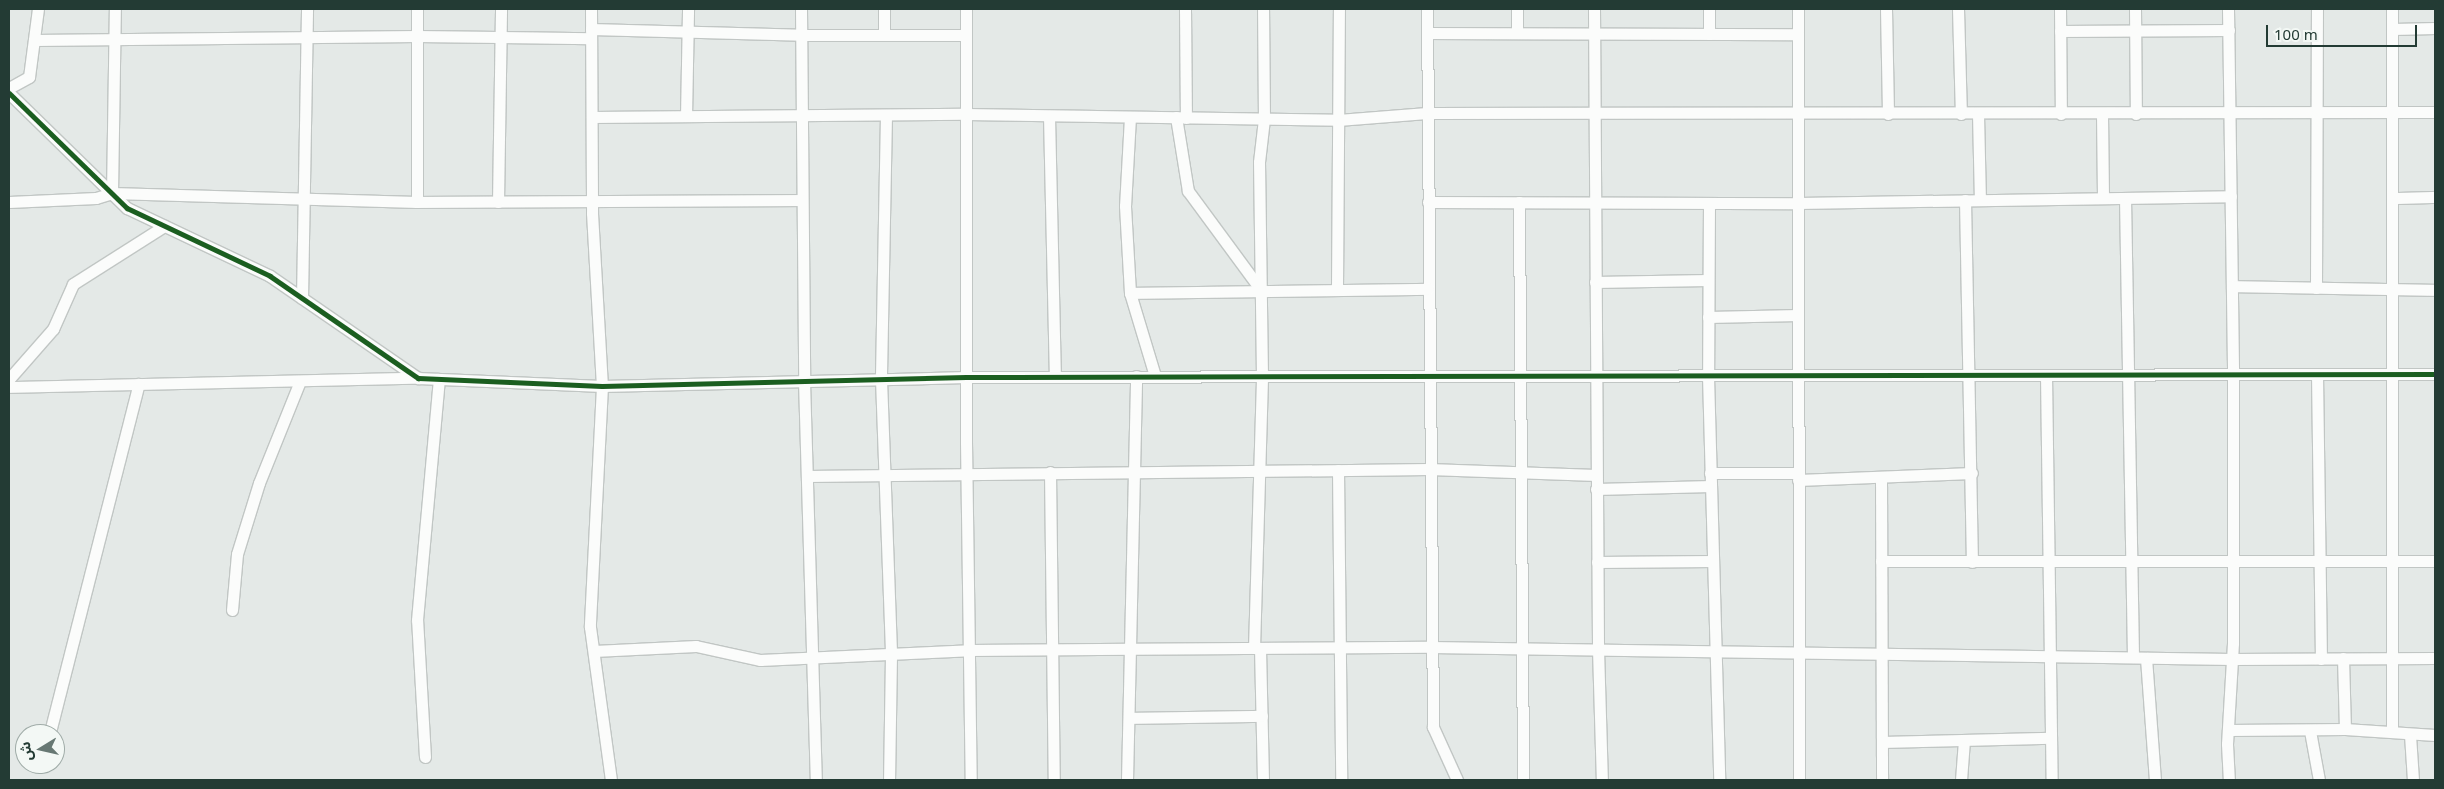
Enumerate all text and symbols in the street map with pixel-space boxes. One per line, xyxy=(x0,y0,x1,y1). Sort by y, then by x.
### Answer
scale bar xyxy=(2269,15,2420,47)
text: 100 m xyxy=(2274,24,2318,44)
north arrow xyxy=(15,724,65,774)
text: ش xyxy=(15,740,37,762)

